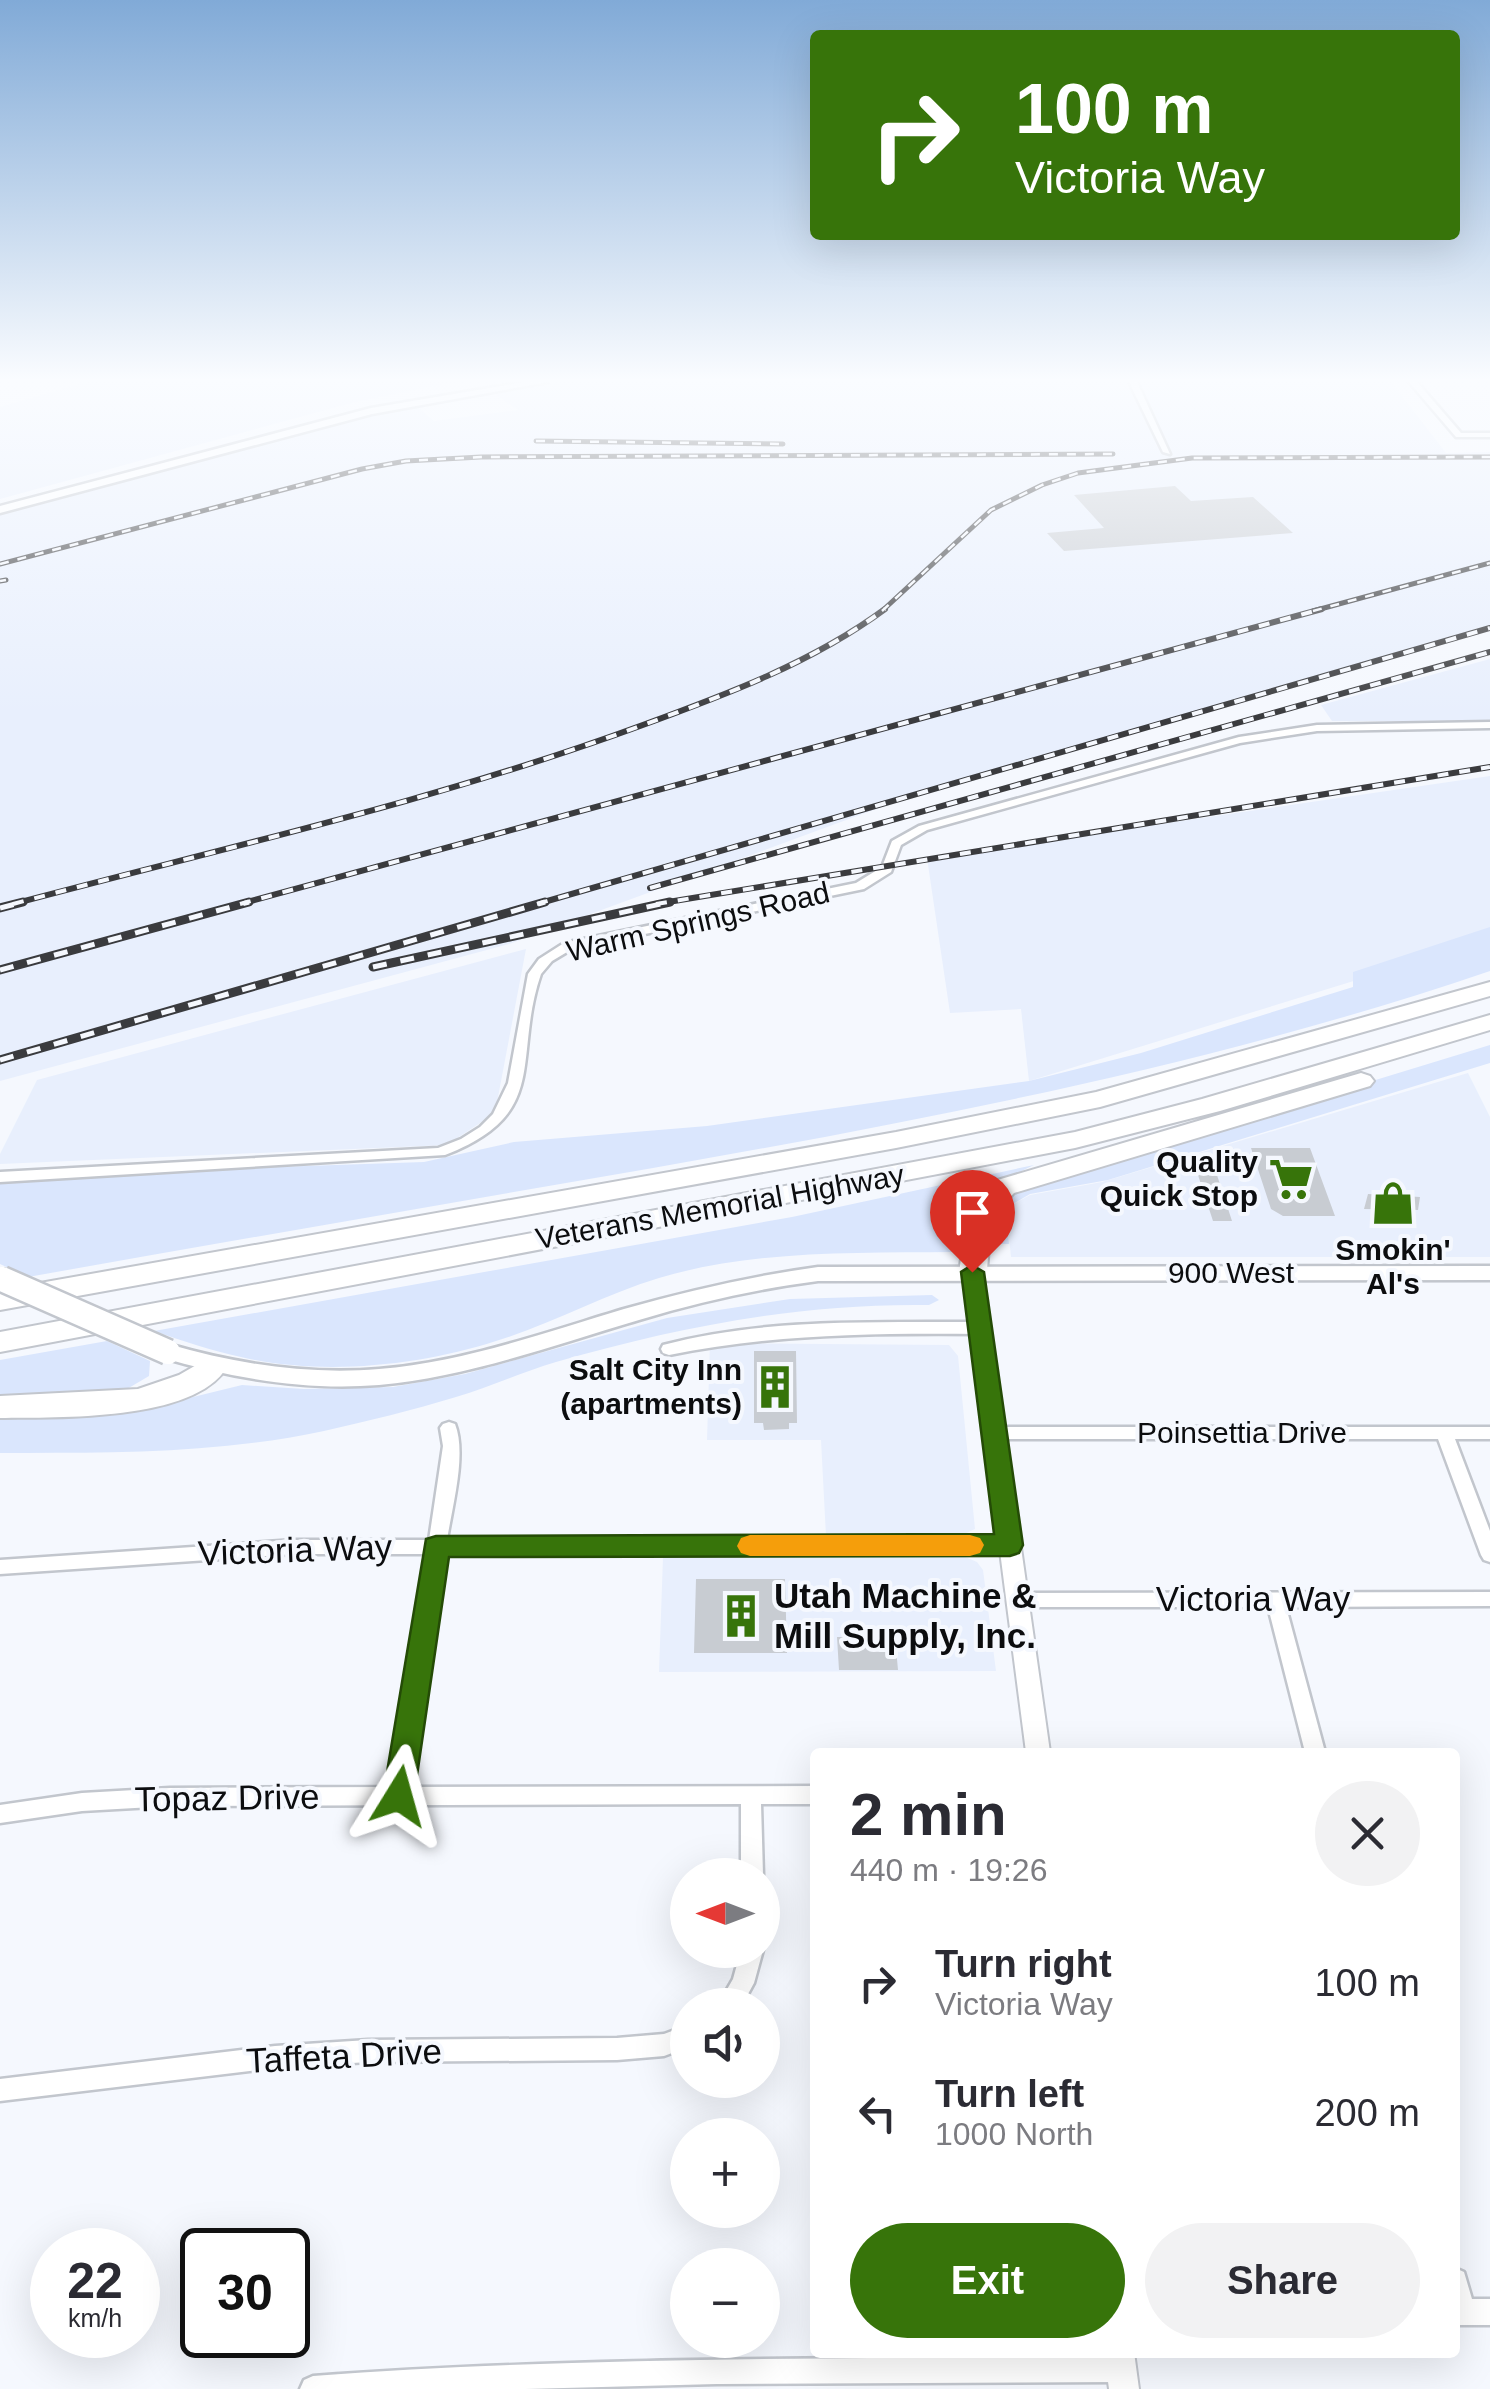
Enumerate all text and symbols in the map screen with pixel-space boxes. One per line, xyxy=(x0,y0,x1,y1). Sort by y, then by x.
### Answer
icon: right xyxy=(850,70,980,200)
text: 100 m xyxy=(1015,70,1213,148)
text: Victoria Way xyxy=(1015,152,1265,203)
street label: Warm Springs Road xyxy=(563,875,833,968)
place label: Quality Quick Stop xyxy=(1100,1145,1258,1212)
supermarket icon: Quality Quick Stop xyxy=(1267,1155,1315,1203)
street label: Veterans Memorial Highway xyxy=(533,1158,907,1255)
pin xyxy=(930,1170,1015,1273)
shop icon: Smokin' Al's xyxy=(1369,1179,1417,1227)
icon: arrive xyxy=(945,1185,1000,1240)
place label: Smokin' Al's xyxy=(1335,1233,1451,1300)
street label: 900 West xyxy=(1168,1256,1295,1289)
place label: Salt City Inn (apartments) xyxy=(560,1353,742,1420)
building icon: Salt City Inn (apartments) xyxy=(751,1363,799,1411)
street label: Poinsettia Drive xyxy=(1137,1416,1347,1449)
street label: Victoria Way xyxy=(197,1527,393,1572)
place label: Utah Machine & Mill Supply, Inc. xyxy=(774,1576,1037,1655)
street label: Victoria Way xyxy=(1156,1579,1351,1618)
building icon: Utah Machine & Mill Supply, Inc. xyxy=(717,1592,765,1640)
position arrow xyxy=(347,1744,451,1848)
street label: Topaz Drive xyxy=(134,1776,320,1819)
text: 2 min xyxy=(850,1781,1007,1848)
button: close xyxy=(1315,1781,1420,1886)
text: 440 m · 19:26 xyxy=(850,1852,1047,1888)
north arrow xyxy=(670,1858,780,1968)
map controls xyxy=(670,1858,780,2358)
text: Turn right xyxy=(935,1943,1112,1985)
icon: right xyxy=(850,1956,905,2011)
text: 100 m xyxy=(1314,1962,1420,2004)
text: Victoria Way xyxy=(935,1986,1113,2022)
button: sound xyxy=(670,1988,780,2098)
street label: Taffeta Drive xyxy=(245,2031,443,2080)
text: Turn left xyxy=(935,2073,1084,2115)
icon: left xyxy=(850,2086,905,2141)
text: 200 m xyxy=(1314,2092,1420,2134)
text: 1000 North xyxy=(935,2116,1093,2152)
button: + xyxy=(670,2118,780,2228)
button: Exit xyxy=(850,2223,1125,2338)
button: Share xyxy=(1145,2223,1420,2338)
speed limit sign: 30 xyxy=(180,2228,310,2358)
button: − xyxy=(670,2248,780,2358)
text: 22 xyxy=(67,2253,123,2309)
text: km/h xyxy=(68,2304,122,2332)

